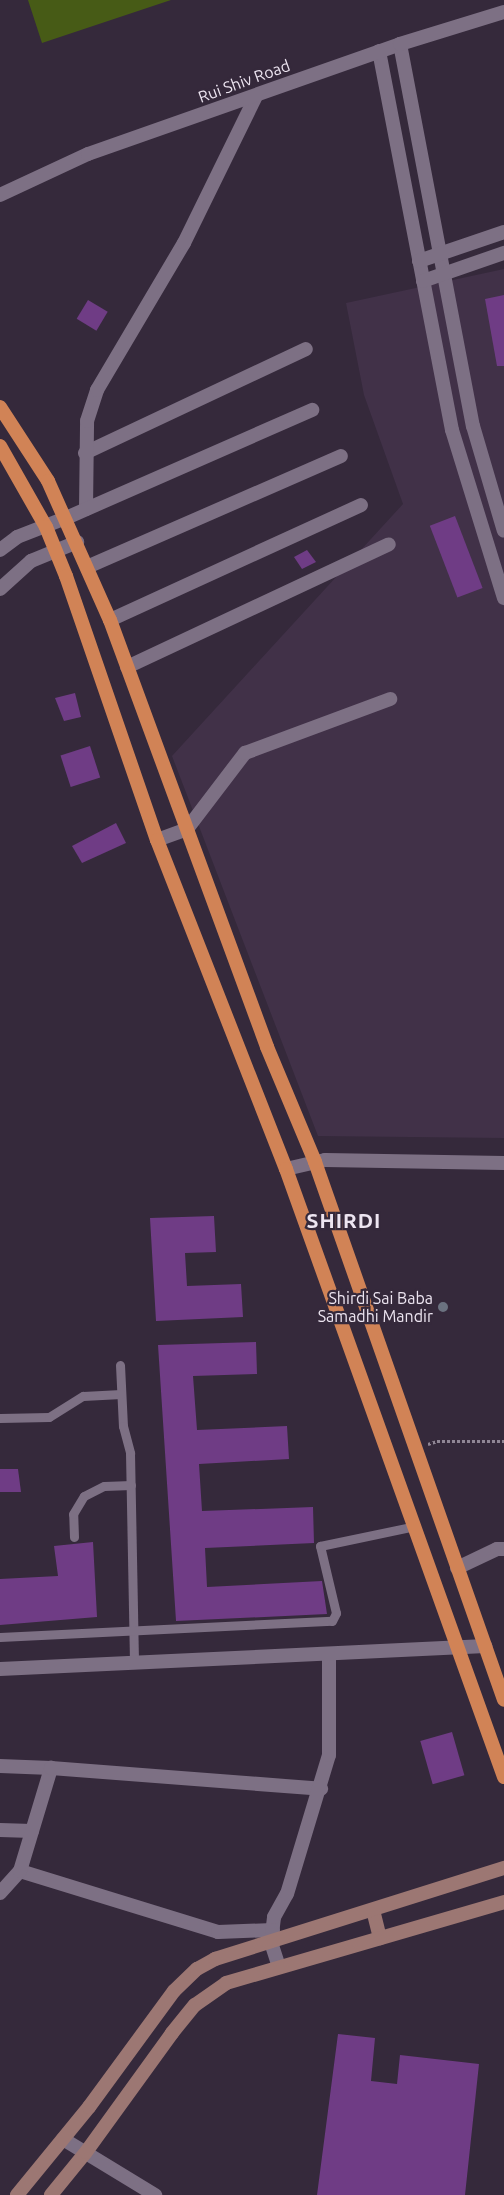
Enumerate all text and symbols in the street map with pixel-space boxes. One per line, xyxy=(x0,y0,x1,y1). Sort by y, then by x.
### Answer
street label: Rui Shiv Road xyxy=(195,55,293,107)
district label: SHIRDI xyxy=(306,1207,382,1233)
place label: Shirdi Sai Baba Samadhi Mandir xyxy=(318,1288,433,1326)
marker: Shirdi Sai Baba Samadhi Mandir xyxy=(437,1301,449,1313)

